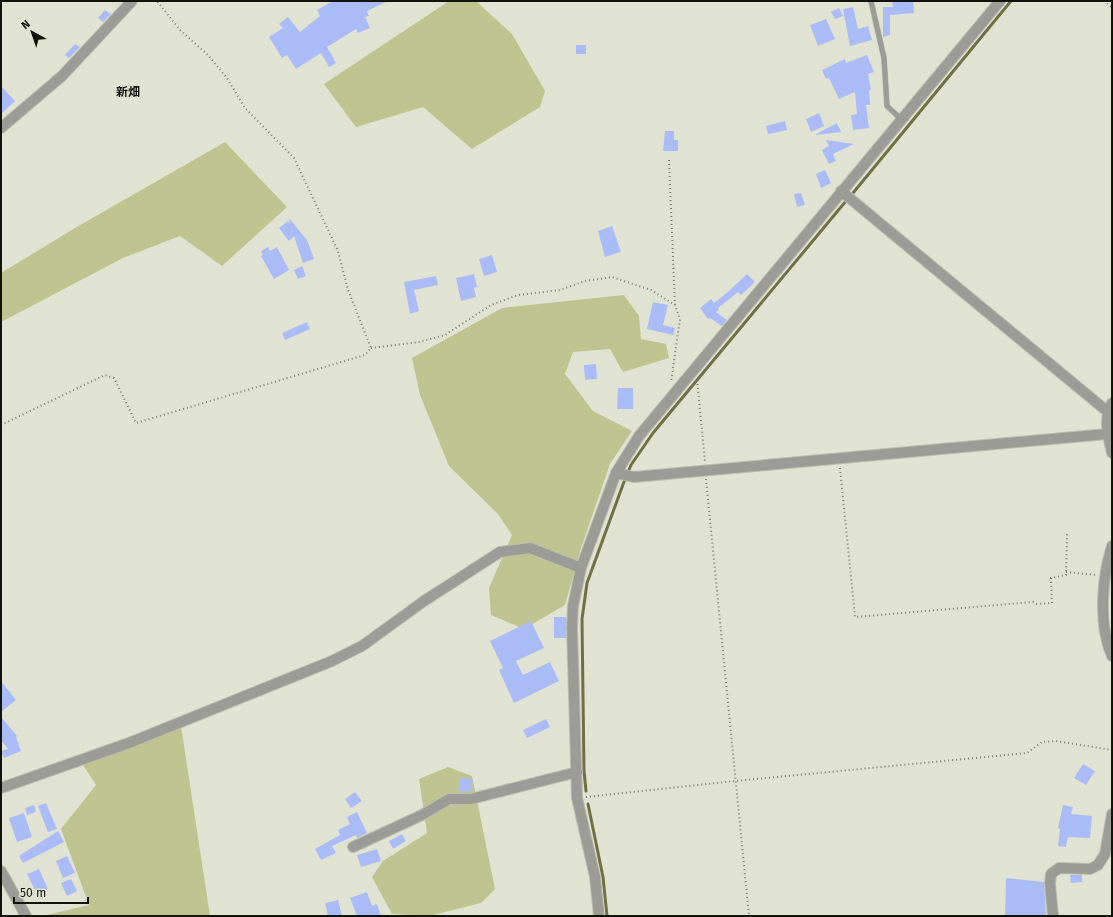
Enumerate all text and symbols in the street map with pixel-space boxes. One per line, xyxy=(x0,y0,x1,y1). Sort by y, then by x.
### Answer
north arrow xyxy=(12,12,52,52)
text: N xyxy=(19,17,33,32)
district label: 新畑 xyxy=(116,85,140,99)
scale bar xyxy=(14,879,88,905)
text: 50 m xyxy=(20,886,46,900)

